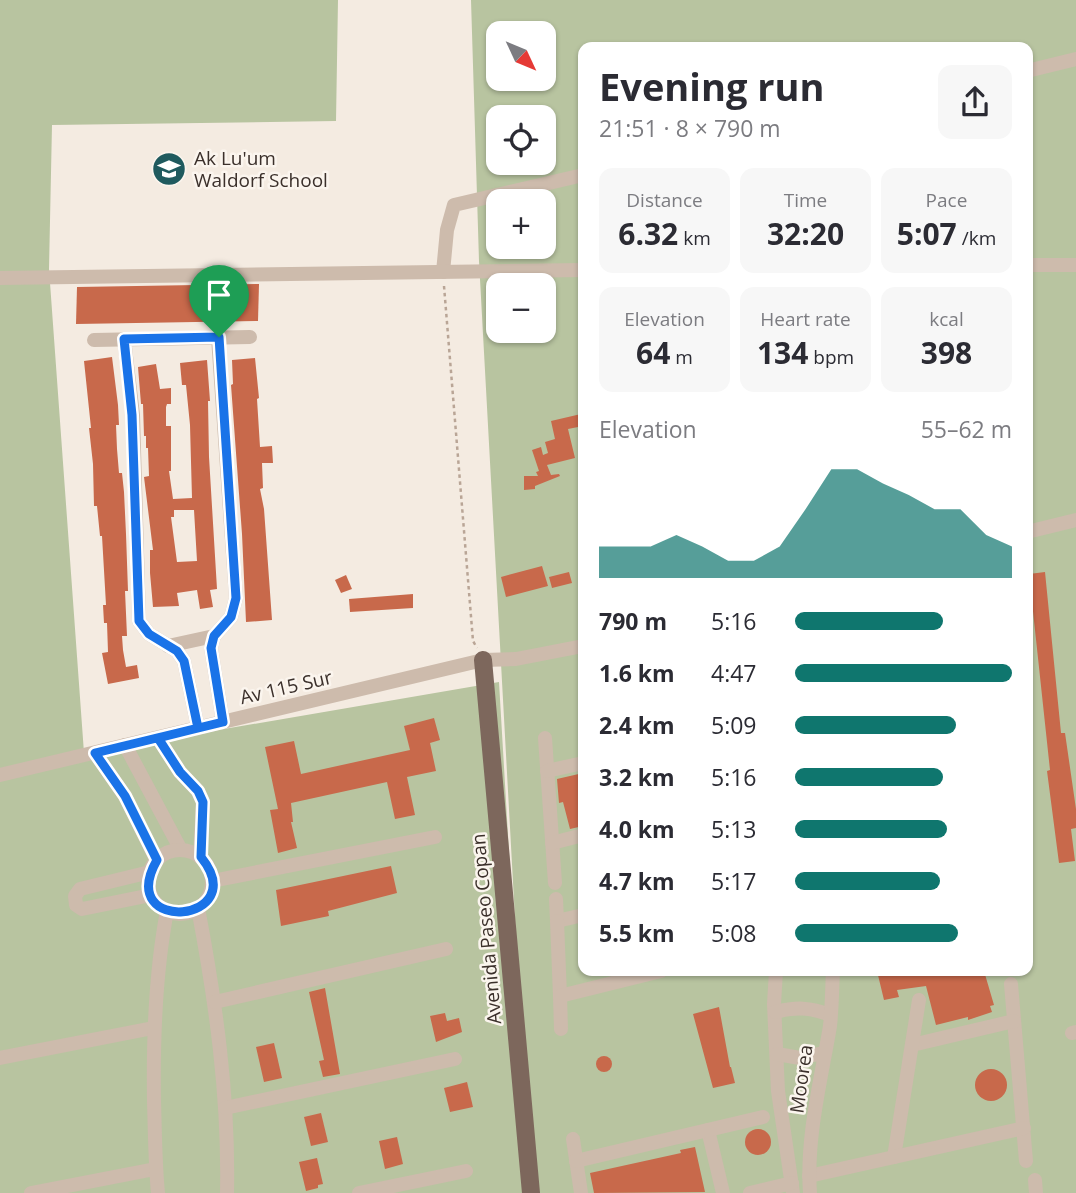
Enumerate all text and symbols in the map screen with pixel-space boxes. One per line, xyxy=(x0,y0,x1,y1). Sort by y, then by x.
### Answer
north arrow xyxy=(486,21,556,91)
map controls xyxy=(486,21,556,343)
text: Evening run xyxy=(599,60,824,112)
button: share xyxy=(938,65,1012,139)
button: locate xyxy=(486,105,556,175)
text: 21:51 · 8 × 790 m xyxy=(599,112,781,144)
place label: Ak Lu'um Waldorf School xyxy=(194,145,328,193)
school or university icon: Ak Lu'um Waldorf School xyxy=(150,150,188,188)
text: Distance xyxy=(626,187,703,213)
text: Time xyxy=(784,187,827,213)
text: Pace xyxy=(926,187,967,213)
button: + xyxy=(486,189,556,259)
text: 6.32 xyxy=(618,213,678,254)
text: 32:20 xyxy=(767,213,844,254)
text: 5:07 xyxy=(897,213,957,254)
text: km xyxy=(678,225,711,251)
text: /km xyxy=(957,225,996,251)
pin xyxy=(189,265,249,337)
button: − xyxy=(486,273,556,343)
icon: arrive xyxy=(200,276,238,314)
text: Elevation xyxy=(624,306,705,332)
text: Heart rate xyxy=(760,306,851,332)
text: kcal xyxy=(929,306,964,332)
text: 64 xyxy=(636,332,670,373)
text: 134 xyxy=(757,332,808,373)
text: 398 xyxy=(921,332,972,373)
text: m xyxy=(670,344,693,370)
text: bpm xyxy=(808,344,854,370)
text: Elevation xyxy=(599,413,697,445)
text: 55–62 m xyxy=(921,413,1012,445)
text: 790 m xyxy=(599,605,667,637)
text: 5:16 xyxy=(711,605,757,637)
text: 1.6 km xyxy=(599,657,675,689)
text: 4:47 xyxy=(711,657,757,689)
street label: Av 115 Sur xyxy=(237,664,335,710)
text: 2.4 km xyxy=(599,709,675,741)
text: 5:09 xyxy=(711,709,757,741)
text: 3.2 km xyxy=(599,761,675,793)
text: 5:16 xyxy=(711,761,757,793)
text: 4.0 km xyxy=(599,813,675,845)
text: 5:13 xyxy=(711,813,757,845)
street label: Avenida Paseo Copan xyxy=(465,833,507,1025)
text: 4.7 km xyxy=(599,865,675,897)
text: 5:17 xyxy=(711,865,757,897)
text: 5.5 km xyxy=(599,917,675,949)
text: 5:08 xyxy=(711,917,757,949)
street label: Moorea xyxy=(783,1043,819,1115)

